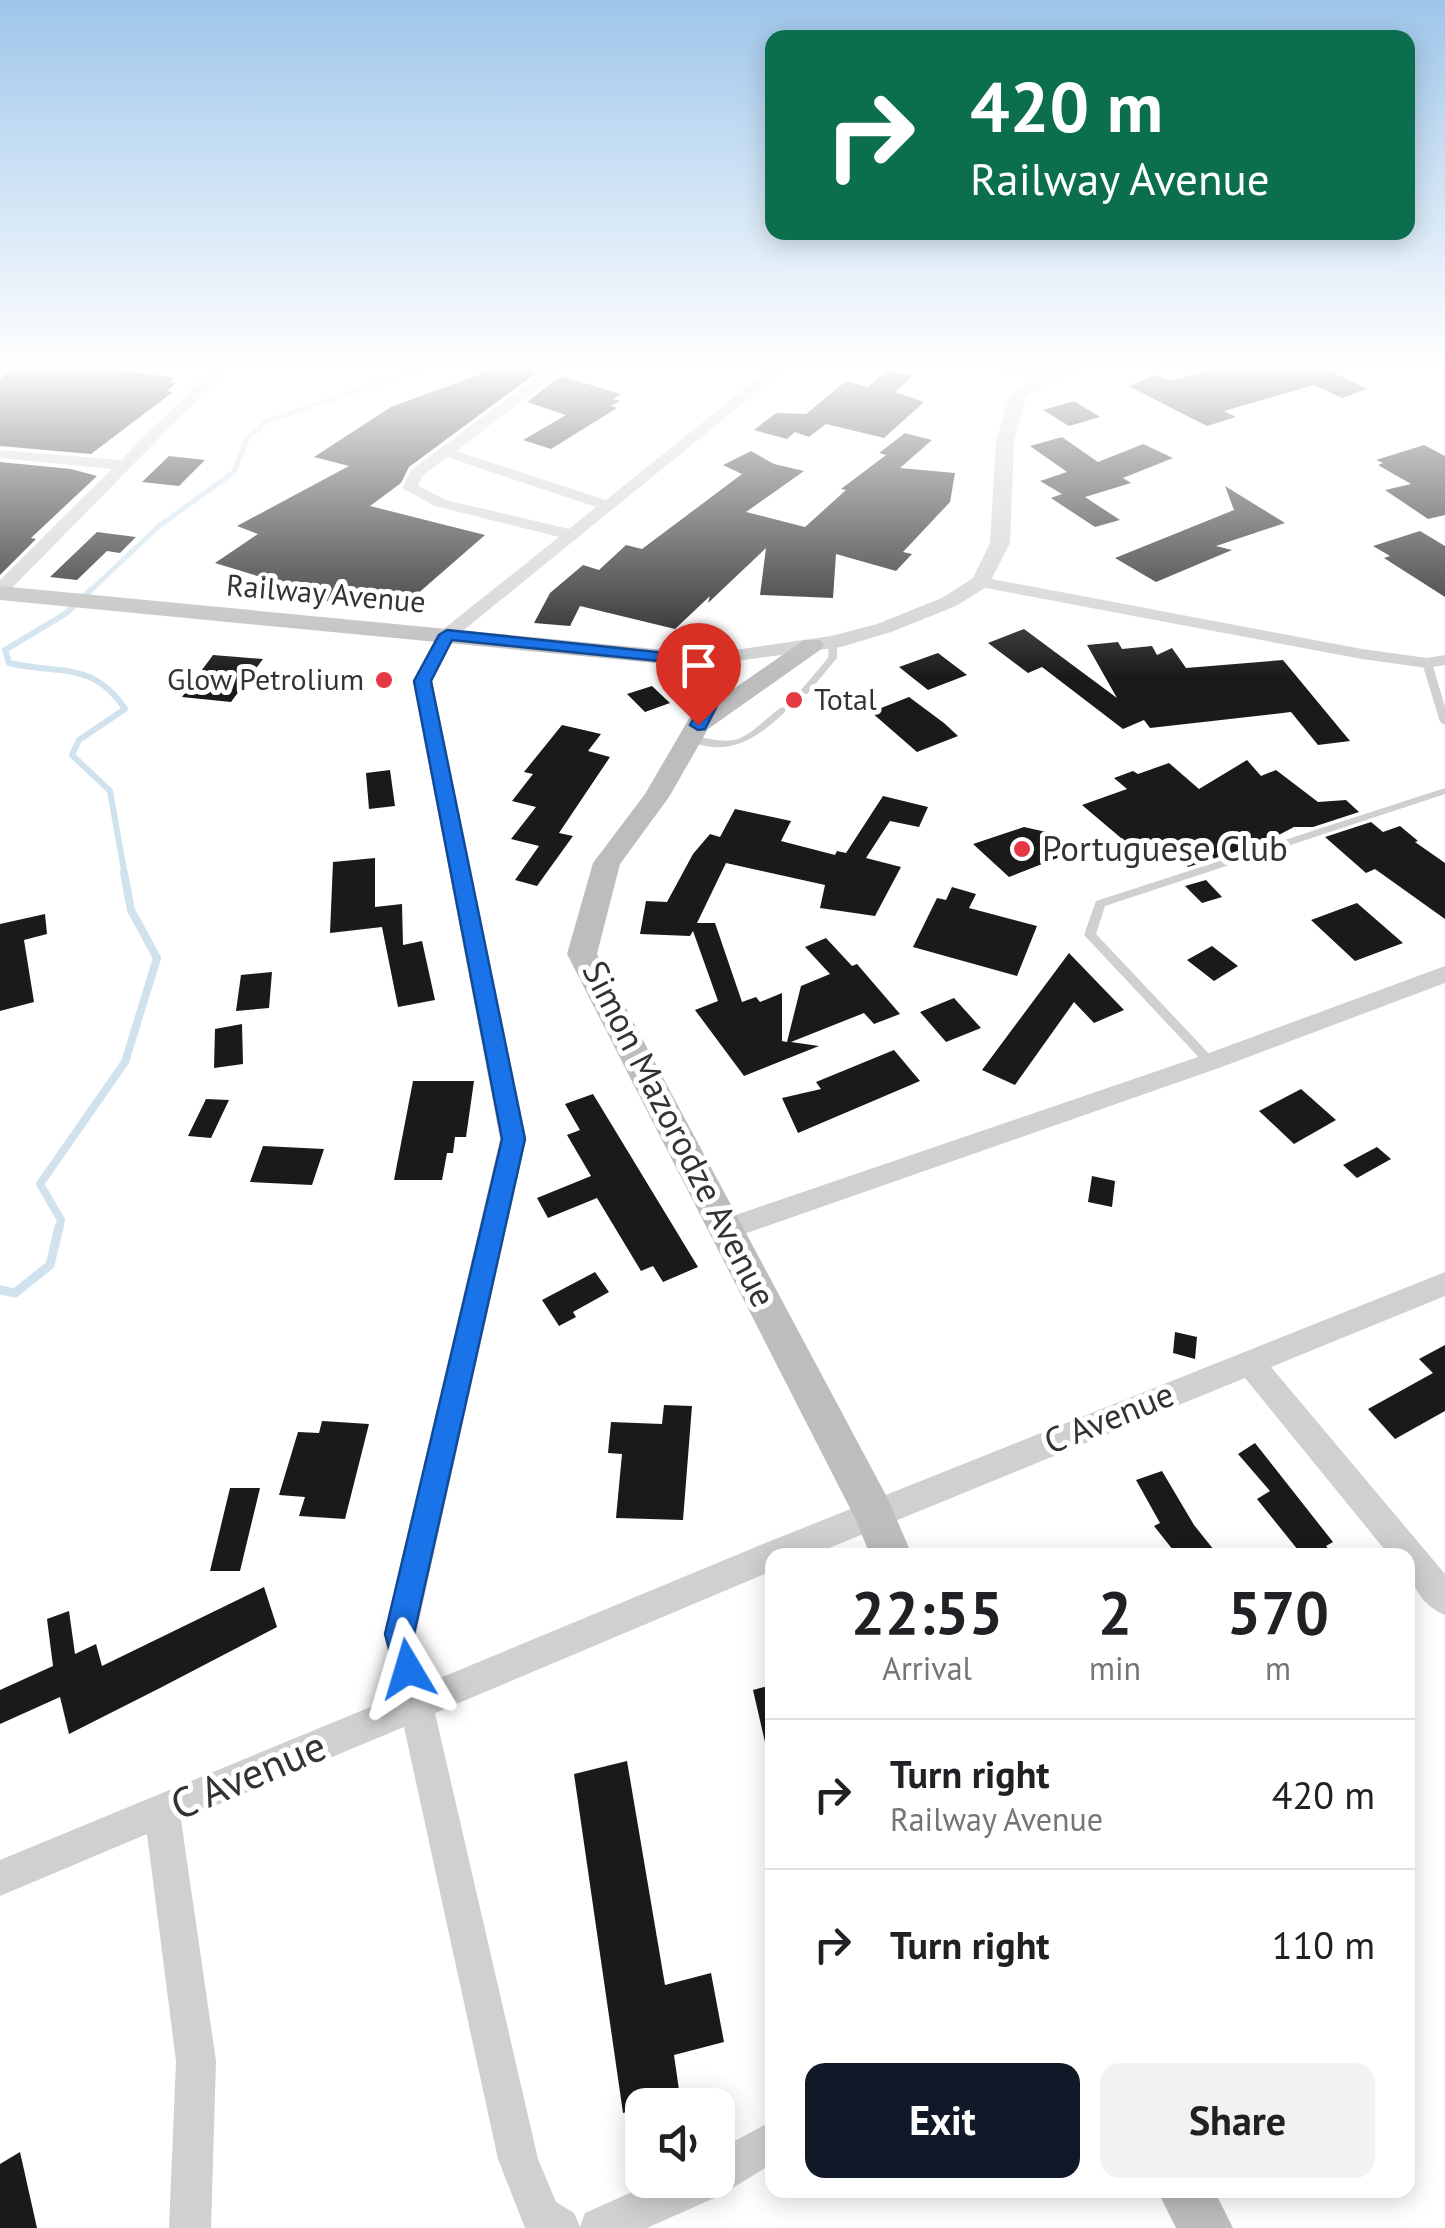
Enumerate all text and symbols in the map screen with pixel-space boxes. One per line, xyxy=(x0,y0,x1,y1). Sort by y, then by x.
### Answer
text: 420 m xyxy=(970,61,1163,151)
icon: right xyxy=(805,70,935,200)
text: Railway Avenue xyxy=(970,149,1270,207)
street label: Railway Avenue xyxy=(225,564,427,621)
pin xyxy=(656,623,741,726)
icon: arrive xyxy=(671,638,726,693)
place label: Glow Petrolium xyxy=(167,659,364,698)
marker: Glow Petrolium xyxy=(373,669,395,691)
place label: Total xyxy=(814,679,877,718)
marker: Total xyxy=(783,689,805,711)
place label: Portuguese Club xyxy=(1042,825,1288,871)
marker: Portuguese Club xyxy=(1011,838,1033,860)
street label: Simon Mazorodze Avenue xyxy=(573,953,787,1314)
street label: C Avenue xyxy=(1037,1370,1180,1464)
text: 22:55 xyxy=(851,1573,1003,1651)
text: 2 xyxy=(1098,1573,1132,1651)
text: 570 xyxy=(1227,1573,1329,1651)
position arrow xyxy=(356,1617,460,1721)
text: Arrival xyxy=(882,1647,972,1689)
text: min xyxy=(1089,1647,1141,1689)
text: m xyxy=(1265,1647,1291,1689)
street label: C Avenue xyxy=(162,1717,334,1832)
text: Turn right xyxy=(890,1749,1050,1798)
icon: right xyxy=(805,1767,860,1822)
text: 420 m xyxy=(1272,1770,1375,1819)
text: Railway Avenue xyxy=(890,1798,1103,1840)
icon: right xyxy=(805,1917,860,1972)
text: Turn right xyxy=(890,1920,1050,1969)
text: 110 m xyxy=(1272,1920,1375,1969)
button: Exit xyxy=(805,2063,1080,2178)
button: Share xyxy=(1100,2063,1375,2178)
map controls xyxy=(625,2088,735,2198)
button: sound xyxy=(625,2088,735,2198)

